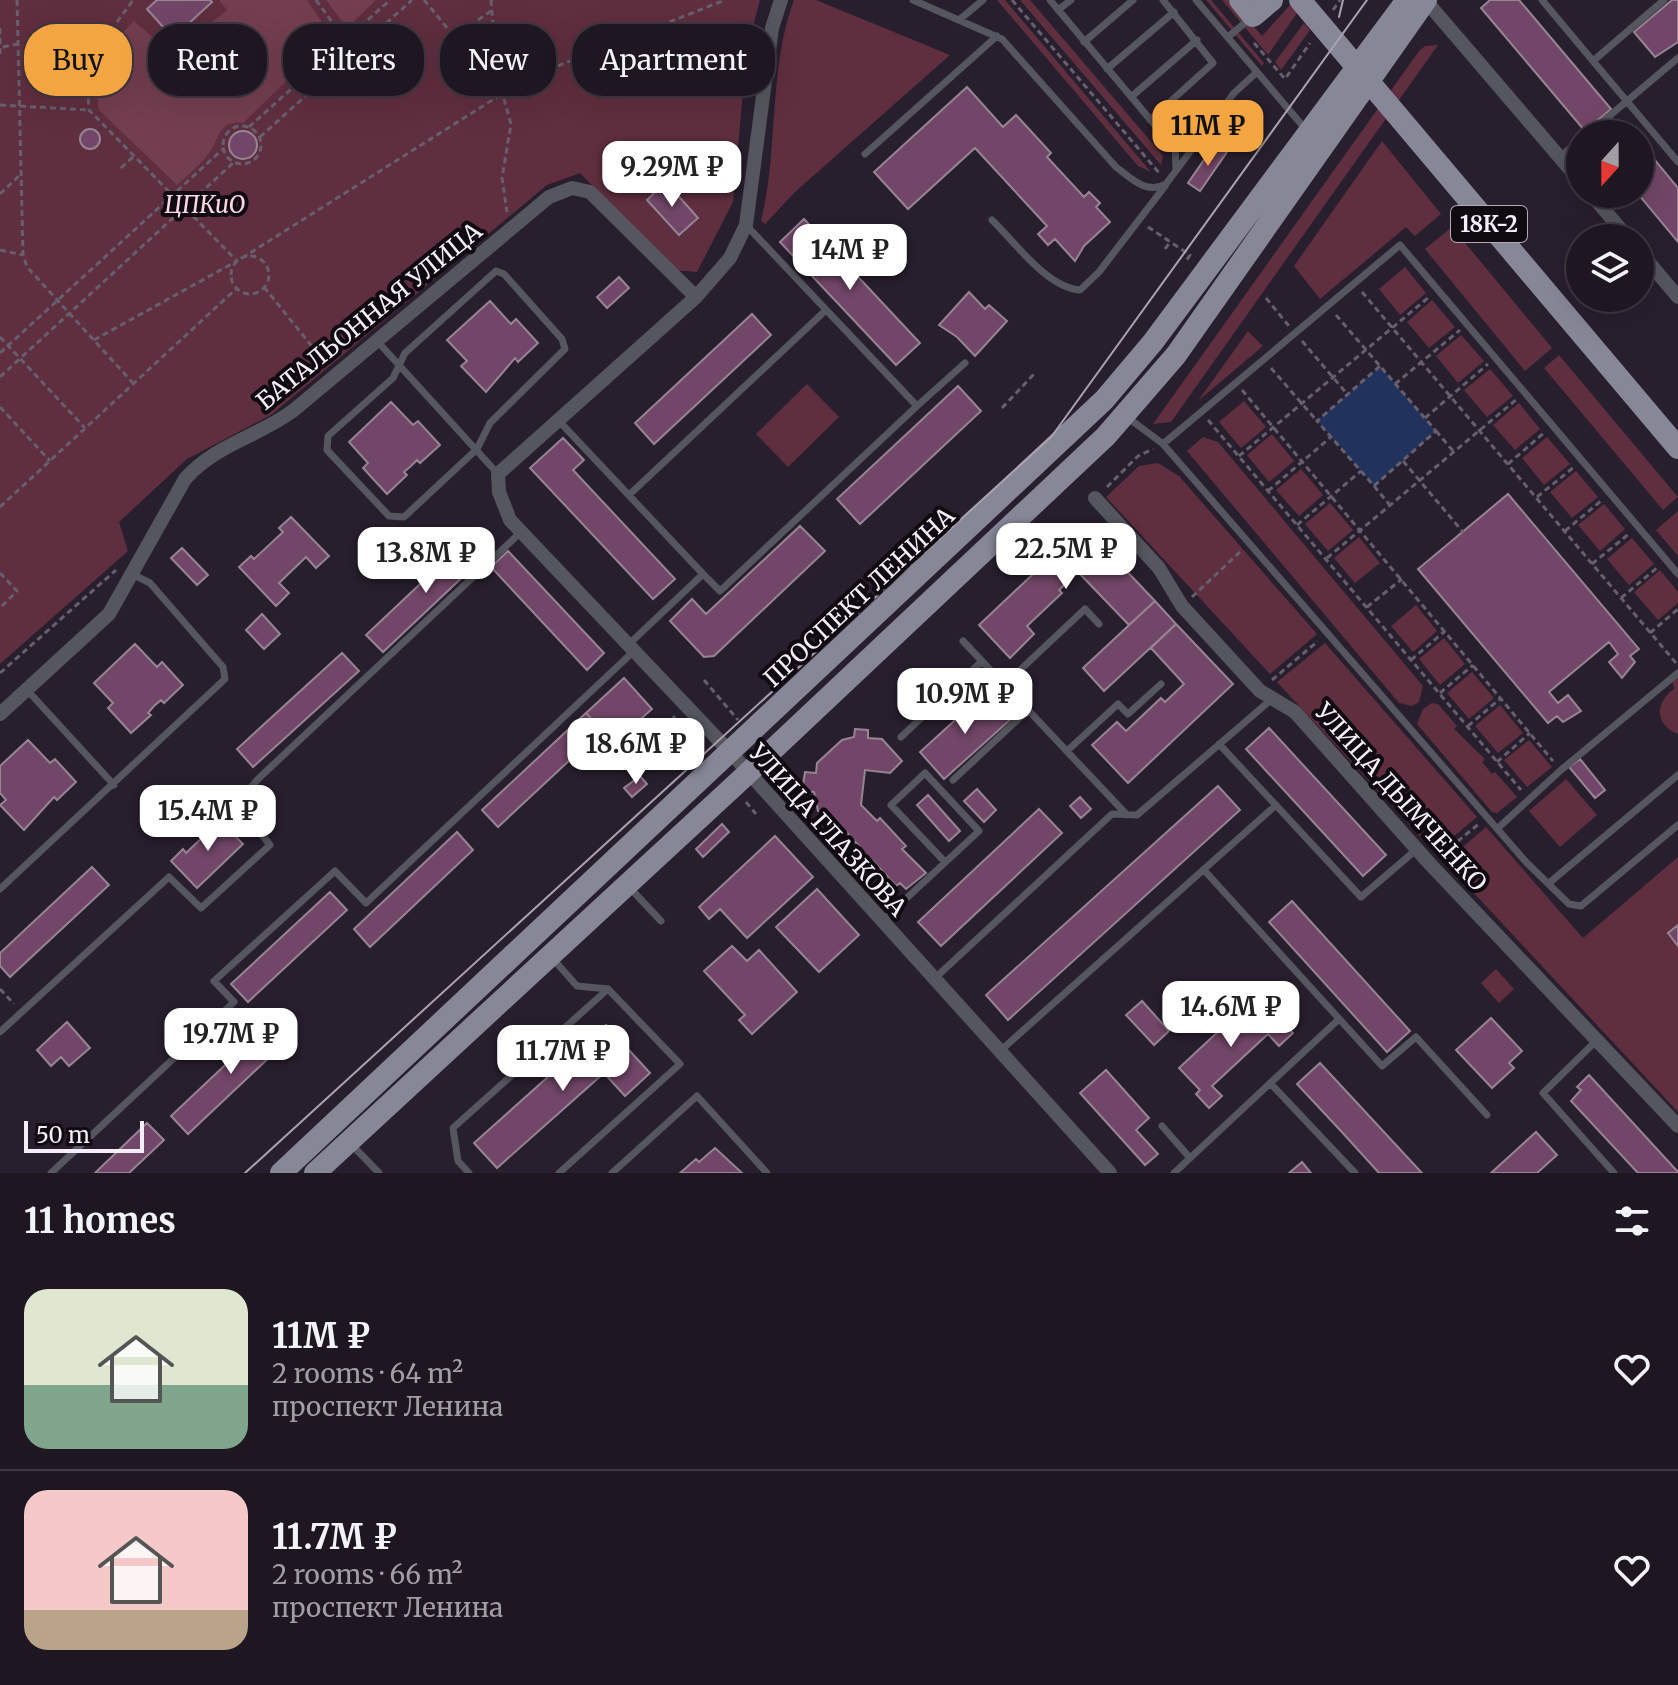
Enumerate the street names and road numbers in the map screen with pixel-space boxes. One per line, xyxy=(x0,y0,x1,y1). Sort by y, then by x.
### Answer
road number: 18К-2 xyxy=(1451,206,1527,242)
street label: БАТАЛЬОННАЯ УЛИЦА xyxy=(250,215,489,417)
street label: ПРОСПЕКТ ЛЕНИНА xyxy=(757,500,962,694)
street label: УЛИЦА ДЫМЧЕНКО xyxy=(1308,696,1494,898)
street label: УЛИЦА ГЛАЗКОВА xyxy=(742,737,914,923)

